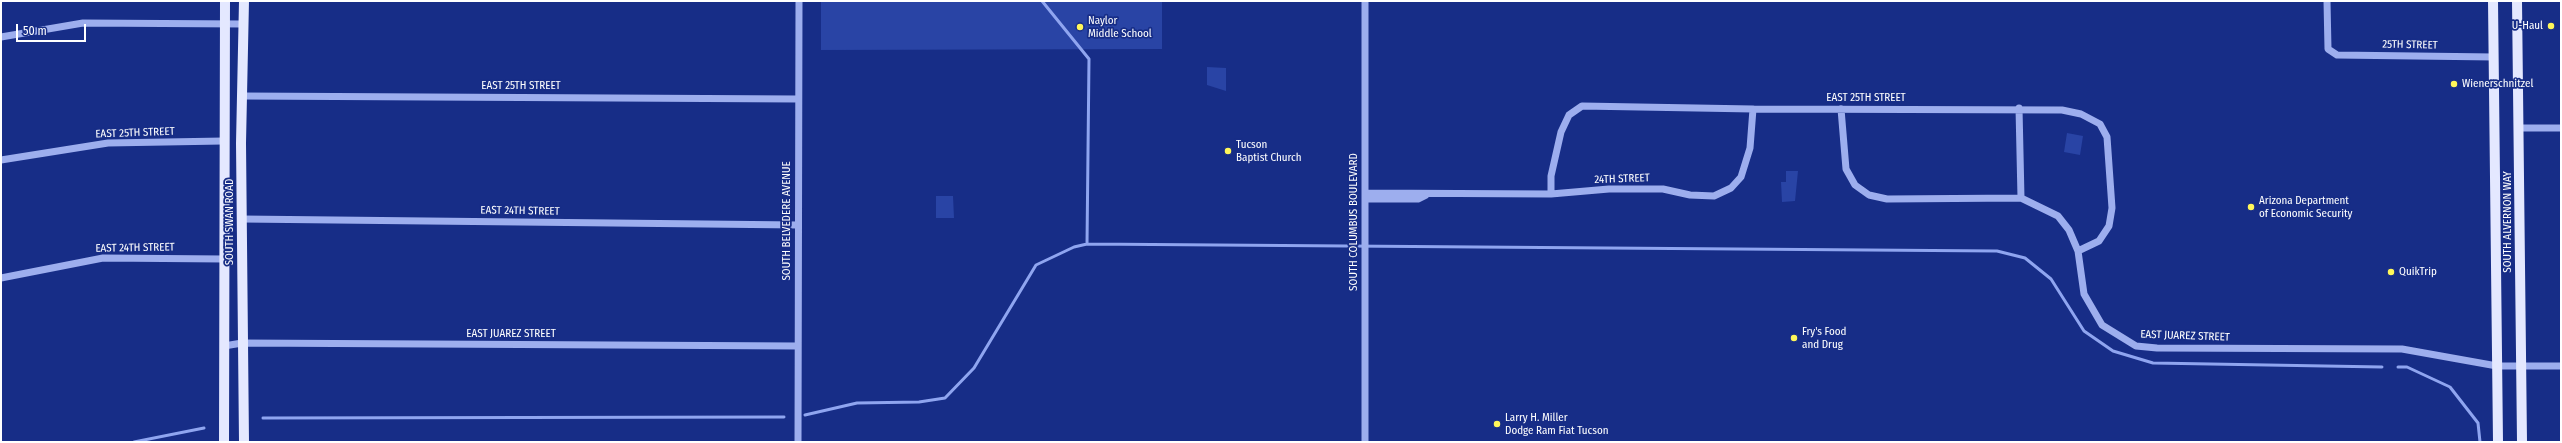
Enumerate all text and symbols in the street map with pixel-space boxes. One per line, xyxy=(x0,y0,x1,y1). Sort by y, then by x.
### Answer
place label: Naylor Middle School xyxy=(1088,14,1152,40)
scale bar xyxy=(18,16,88,42)
place label: U-Haul xyxy=(2512,19,2543,33)
marker: U-Haul xyxy=(2546,21,2556,31)
marker: Naylor Middle School xyxy=(1075,22,1085,32)
text: 50 m xyxy=(23,24,47,38)
street label: 25TH STREET xyxy=(2382,38,2438,52)
place label: Wienerschnitzel xyxy=(2462,77,2533,91)
street label: EAST 25TH STREET xyxy=(481,79,561,93)
marker: Wienerschnitzel xyxy=(2449,79,2459,89)
street label: EAST 25TH STREET xyxy=(1826,91,1906,105)
street label: EAST 25TH STREET xyxy=(95,125,175,141)
place label: Tucson Baptist Church xyxy=(1236,138,1302,164)
marker: Tucson Baptist Church xyxy=(1223,146,1233,156)
street label: SOUTH COLUMBUS BOULEVARD xyxy=(1347,153,1361,291)
street label: SOUTH BELVEDERE AVENUE xyxy=(780,161,794,281)
street label: 24TH STREET xyxy=(1594,171,1650,187)
street label: SOUTH ALVERNON WAY xyxy=(2501,171,2515,273)
street label: SOUTH SWAN ROAD xyxy=(223,179,237,265)
place label: Arizona Department of Economic Security xyxy=(2259,194,2352,220)
marker: Arizona Department of Economic Security xyxy=(2246,202,2256,212)
street label: EAST 24TH STREET xyxy=(480,204,560,218)
street label: EAST 24TH STREET xyxy=(95,241,175,255)
place label: QuikTrip xyxy=(2399,265,2437,279)
marker: QuikTrip xyxy=(2386,267,2396,277)
place label: Fry's Food and Drug xyxy=(1802,325,1846,351)
street label: EAST JUAREZ STREET xyxy=(466,327,556,341)
street label: EAST JUAREZ STREET xyxy=(2140,328,2230,344)
marker: Fry's Food and Drug xyxy=(1789,333,1799,343)
place label: Larry H. Miller Dodge Ram Fiat Tucson xyxy=(1505,411,1609,437)
marker: Larry H. Miller Dodge Ram Fiat Tucson xyxy=(1492,419,1502,429)

